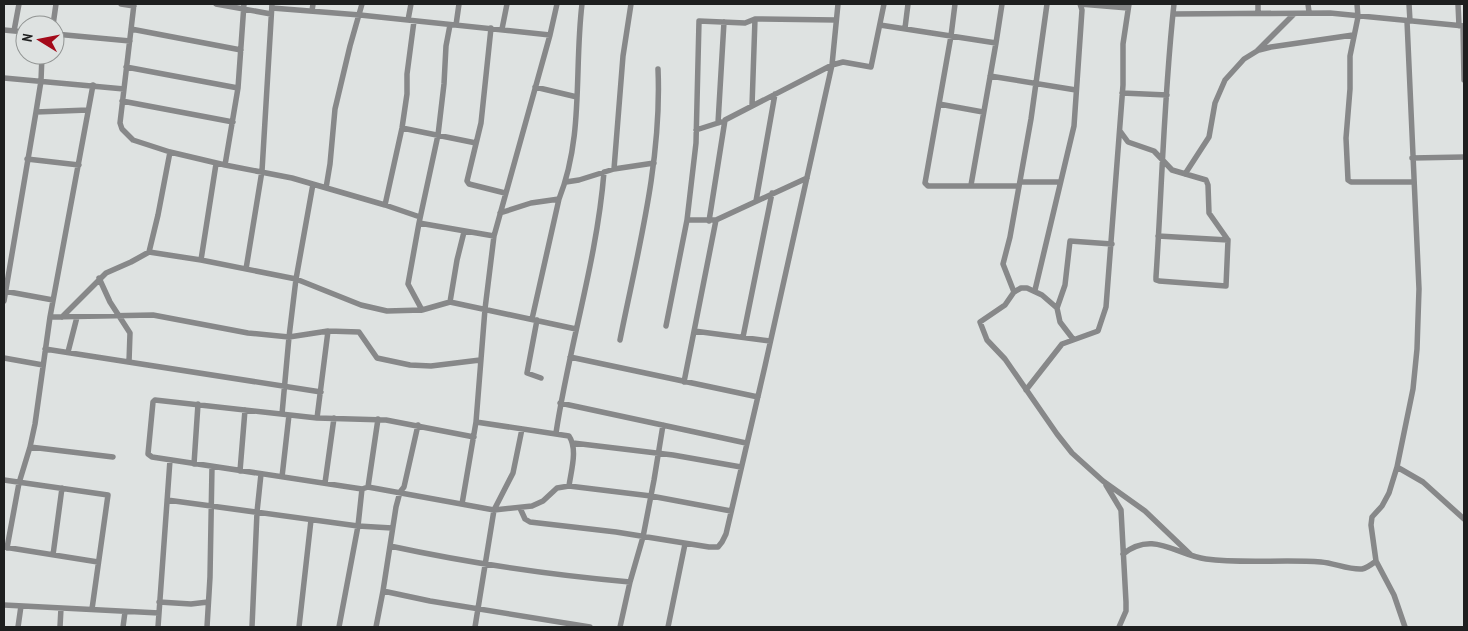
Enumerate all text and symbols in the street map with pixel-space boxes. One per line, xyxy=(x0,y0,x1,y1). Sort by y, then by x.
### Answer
north arrow xyxy=(15,15,65,65)
text: N xyxy=(18,32,37,43)

